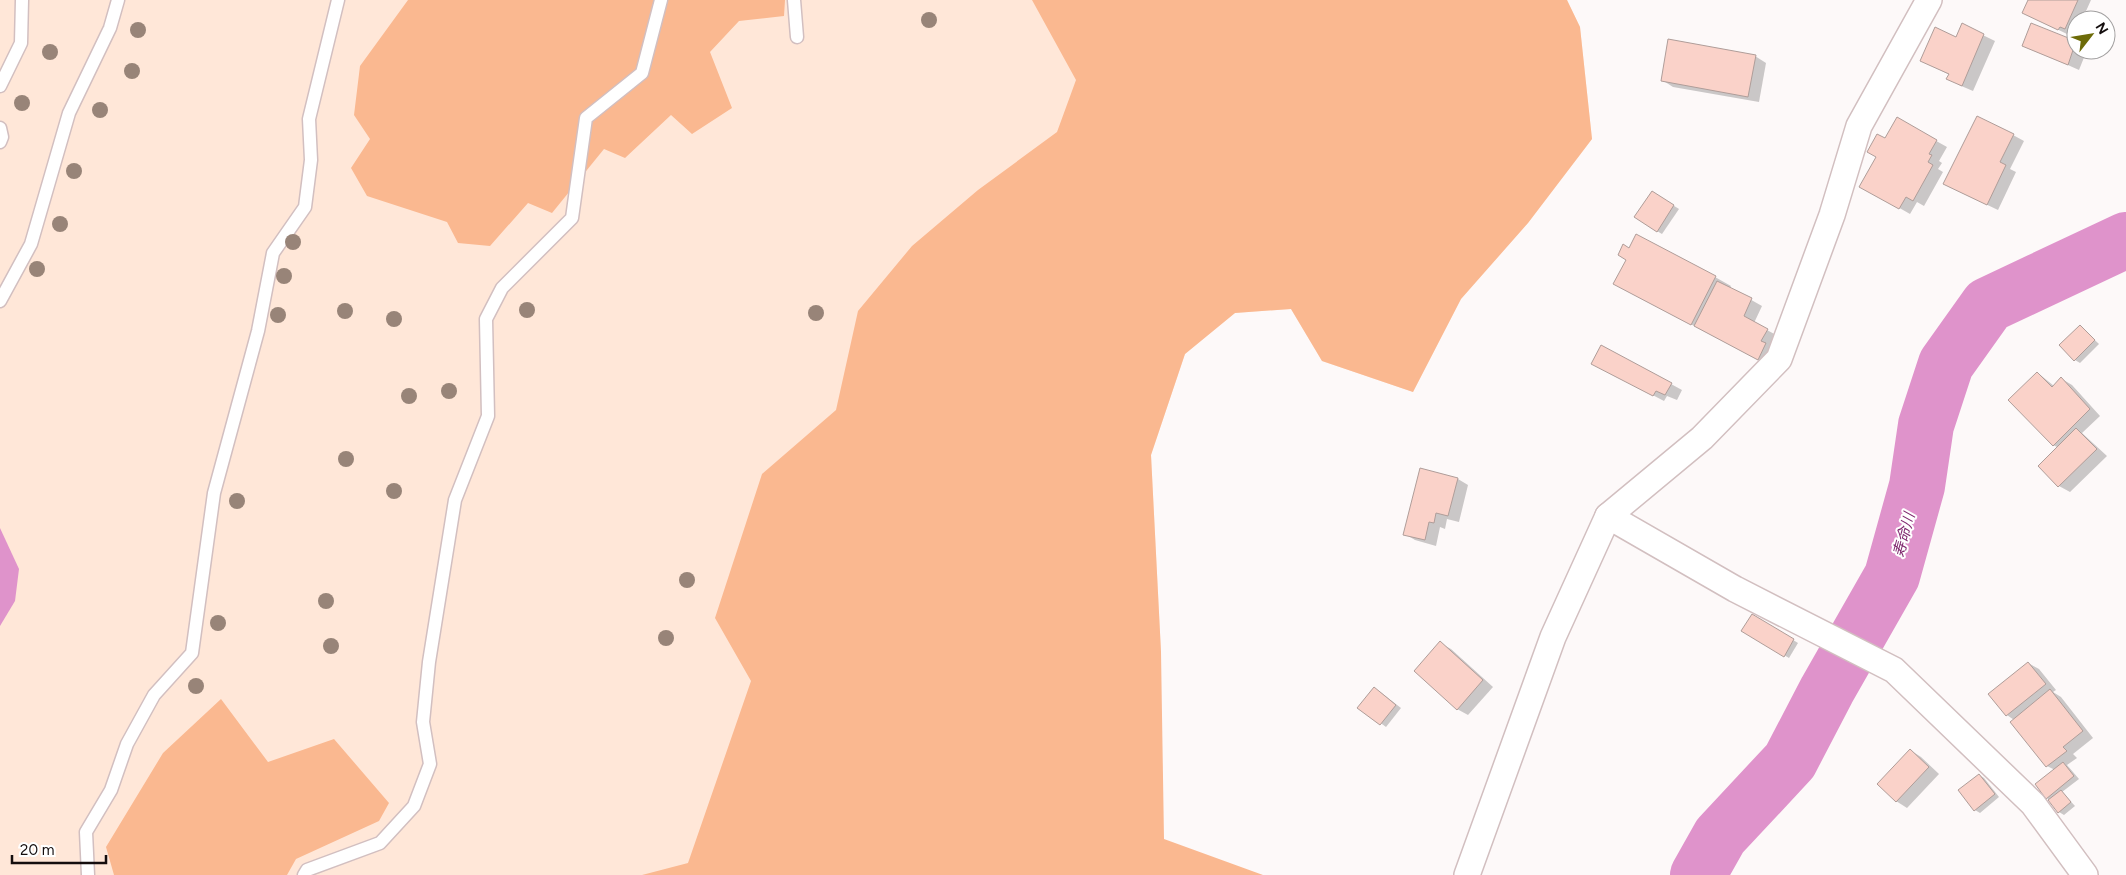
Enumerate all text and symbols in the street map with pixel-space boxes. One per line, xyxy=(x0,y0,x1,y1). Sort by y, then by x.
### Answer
north arrow xyxy=(2066,10,2116,60)
text: N xyxy=(2092,20,2112,38)
water label: 寿命川 xyxy=(1889,509,1919,559)
scale bar xyxy=(12,832,106,864)
text: 20 m xyxy=(20,841,54,859)

